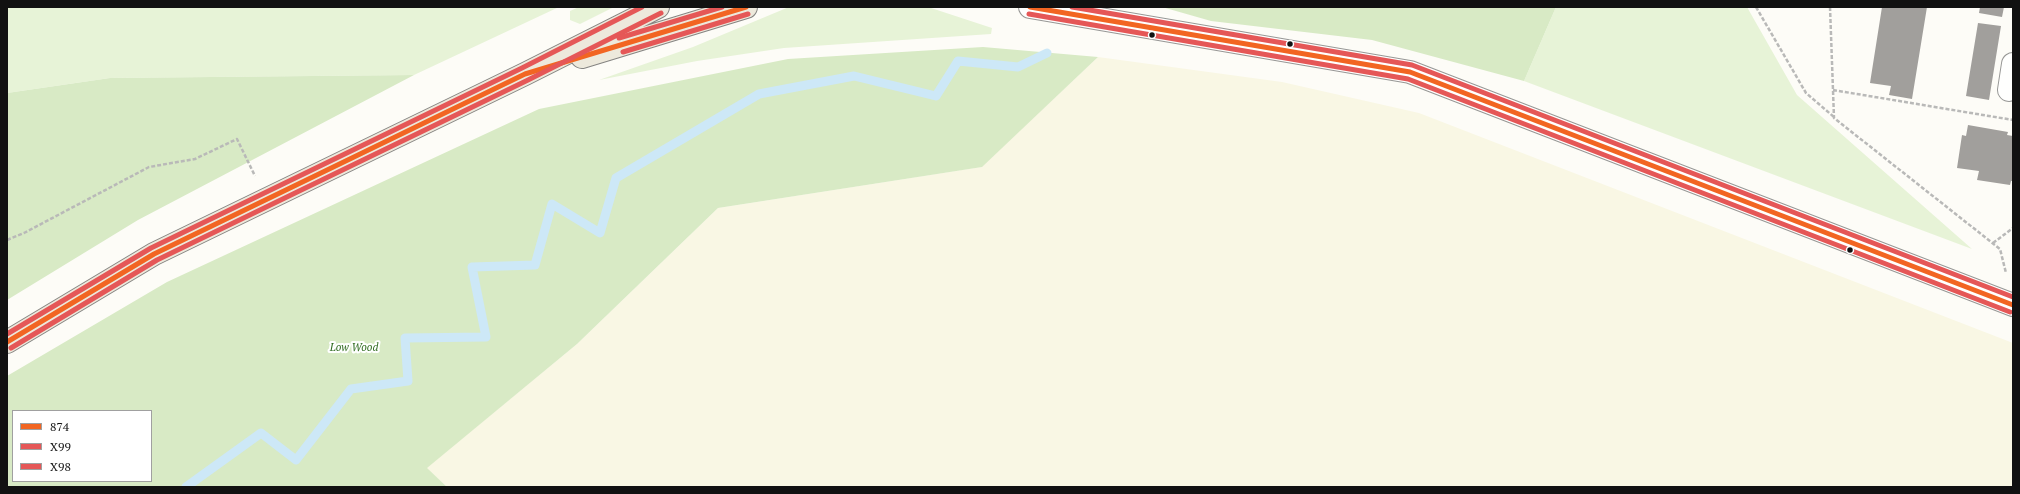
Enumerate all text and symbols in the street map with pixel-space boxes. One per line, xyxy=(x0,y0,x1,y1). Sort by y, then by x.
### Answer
unlabelled marker xyxy=(1147,30,1157,40)
unlabelled marker xyxy=(1285,39,1295,49)
unlabelled marker xyxy=(1845,245,1855,255)
park label: Low Wood xyxy=(330,341,378,355)
legend xyxy=(12,410,152,482)
text: 874 xyxy=(50,419,69,434)
text: X99 xyxy=(50,439,71,454)
text: X98 xyxy=(50,459,71,474)

